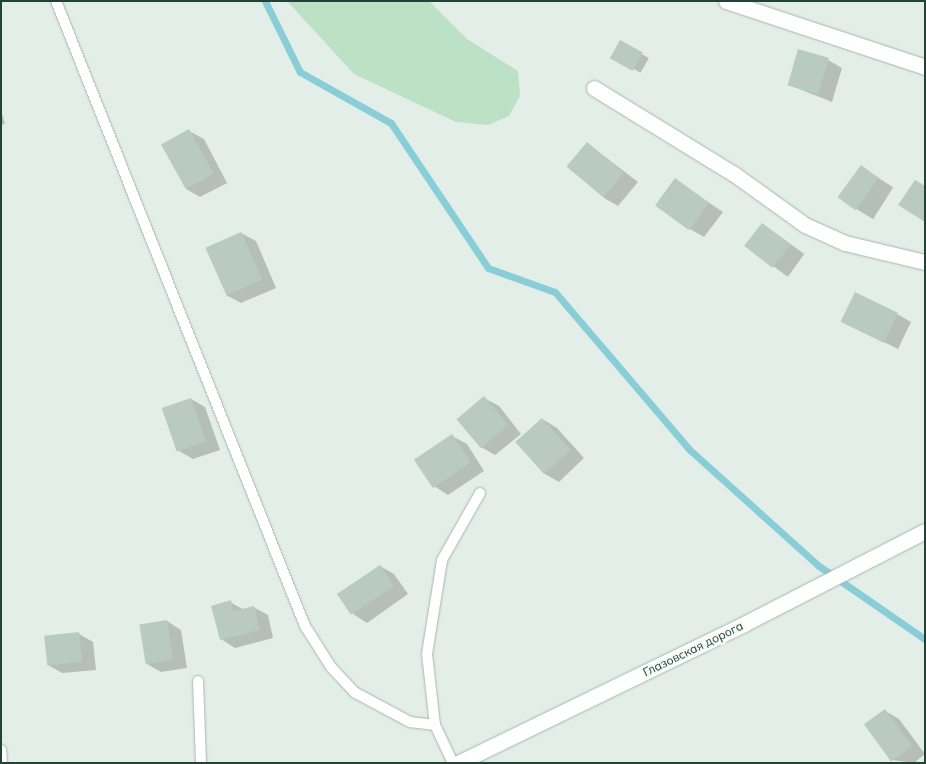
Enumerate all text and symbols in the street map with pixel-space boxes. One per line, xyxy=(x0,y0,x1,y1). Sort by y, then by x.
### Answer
street label: Глазовская дорога xyxy=(640,618,746,680)

